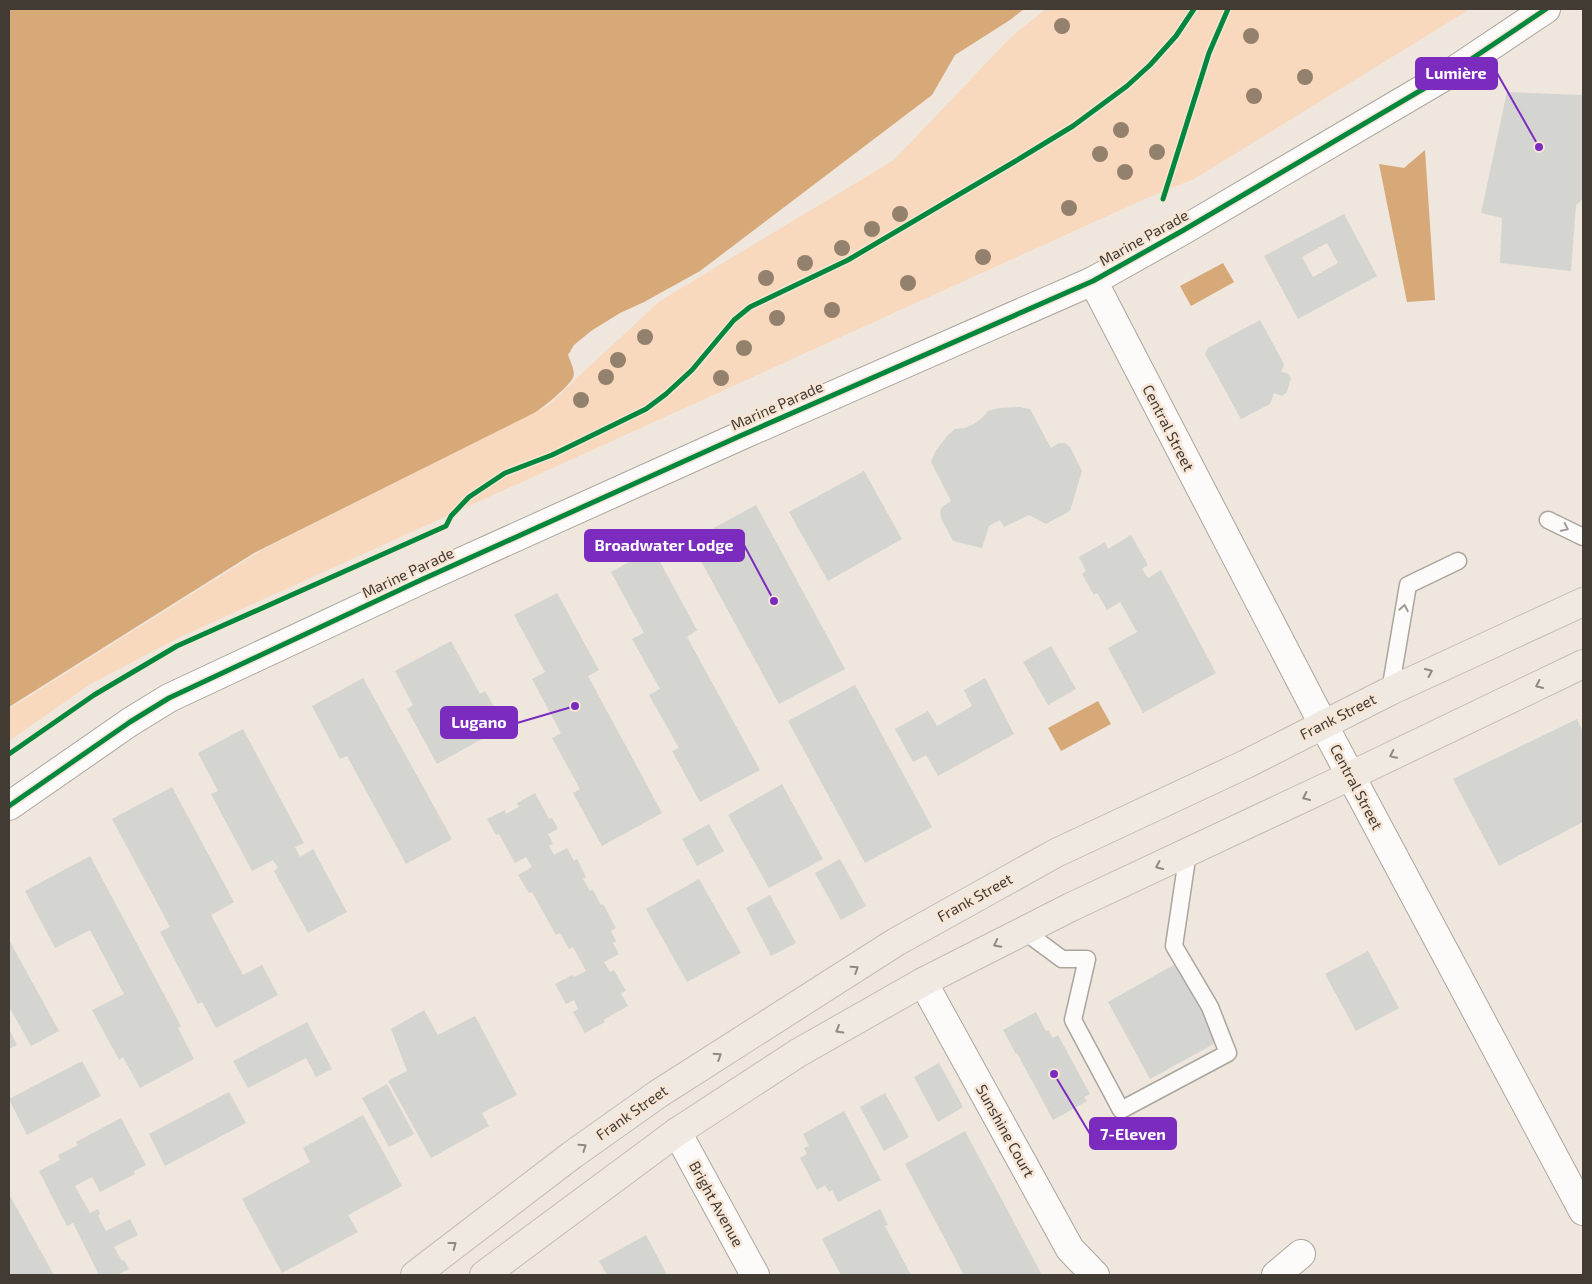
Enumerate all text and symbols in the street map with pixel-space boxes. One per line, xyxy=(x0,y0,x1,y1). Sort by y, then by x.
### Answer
callout: Lumière xyxy=(1416,58,1497,89)
text: Lumière xyxy=(1425,63,1487,82)
street label: Marine Parade xyxy=(1096,205,1191,269)
street label: Marine Parade xyxy=(728,377,826,433)
street label: Central Street xyxy=(1139,381,1198,474)
one-way arrow xyxy=(1560,522,1569,532)
callout: Broadwater Lodge xyxy=(585,530,744,561)
text: Broadwater Lodge xyxy=(594,535,734,554)
street label: Marine Parade xyxy=(359,543,456,601)
one-way arrow xyxy=(1398,604,1409,613)
one-way arrow xyxy=(1424,668,1433,679)
one-way arrow xyxy=(1535,678,1544,689)
street label: Frank Street xyxy=(1296,689,1379,743)
callout: Lugano xyxy=(441,707,517,738)
text: Lugano xyxy=(451,712,507,731)
street label: Central Street xyxy=(1327,741,1387,833)
one-way arrow xyxy=(1389,749,1398,759)
one-way arrow xyxy=(1302,791,1311,801)
one-way arrow xyxy=(1155,860,1164,870)
street label: Frank Street xyxy=(934,869,1016,925)
one-way arrow xyxy=(993,938,1002,949)
one-way arrow xyxy=(849,965,858,975)
one-way arrow xyxy=(835,1023,844,1033)
one-way arrow xyxy=(712,1053,721,1062)
street label: Frank Street xyxy=(592,1081,671,1143)
street label: Sunshine Court xyxy=(973,1081,1039,1180)
callout: 7-Eleven xyxy=(1090,1118,1176,1149)
text: 7-Eleven xyxy=(1100,1124,1166,1143)
one-way arrow xyxy=(577,1144,587,1153)
street label: Bright Avenue xyxy=(686,1158,748,1249)
one-way arrow xyxy=(447,1243,456,1251)

